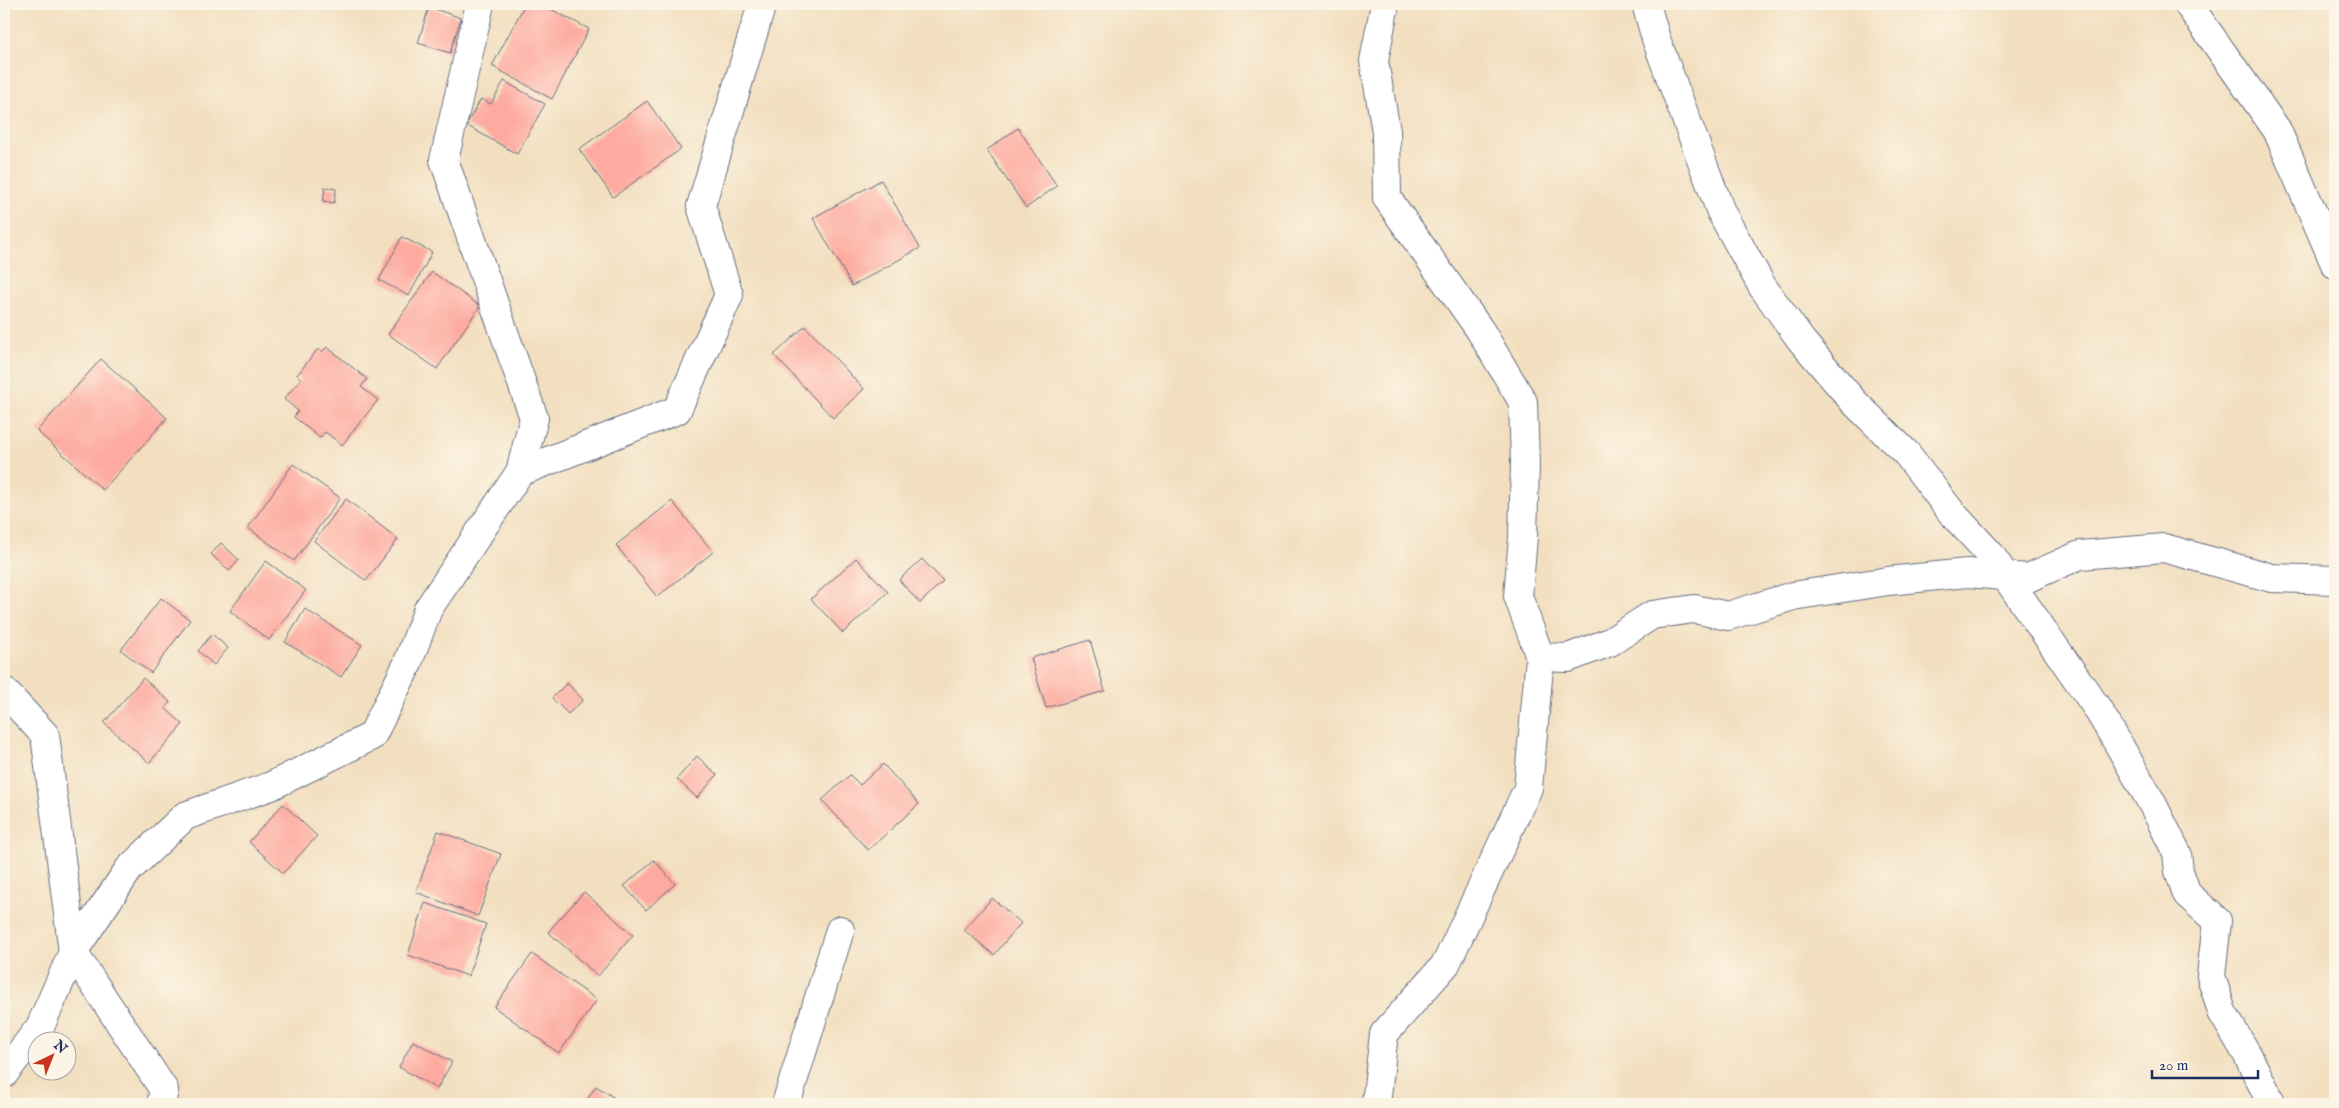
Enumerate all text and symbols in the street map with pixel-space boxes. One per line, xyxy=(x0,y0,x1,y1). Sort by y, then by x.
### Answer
north arrow xyxy=(28,1030,78,1080)
text: N xyxy=(49,1036,71,1058)
scale bar xyxy=(2152,1048,2258,1080)
text: 20 m xyxy=(2159,1056,2189,1075)

